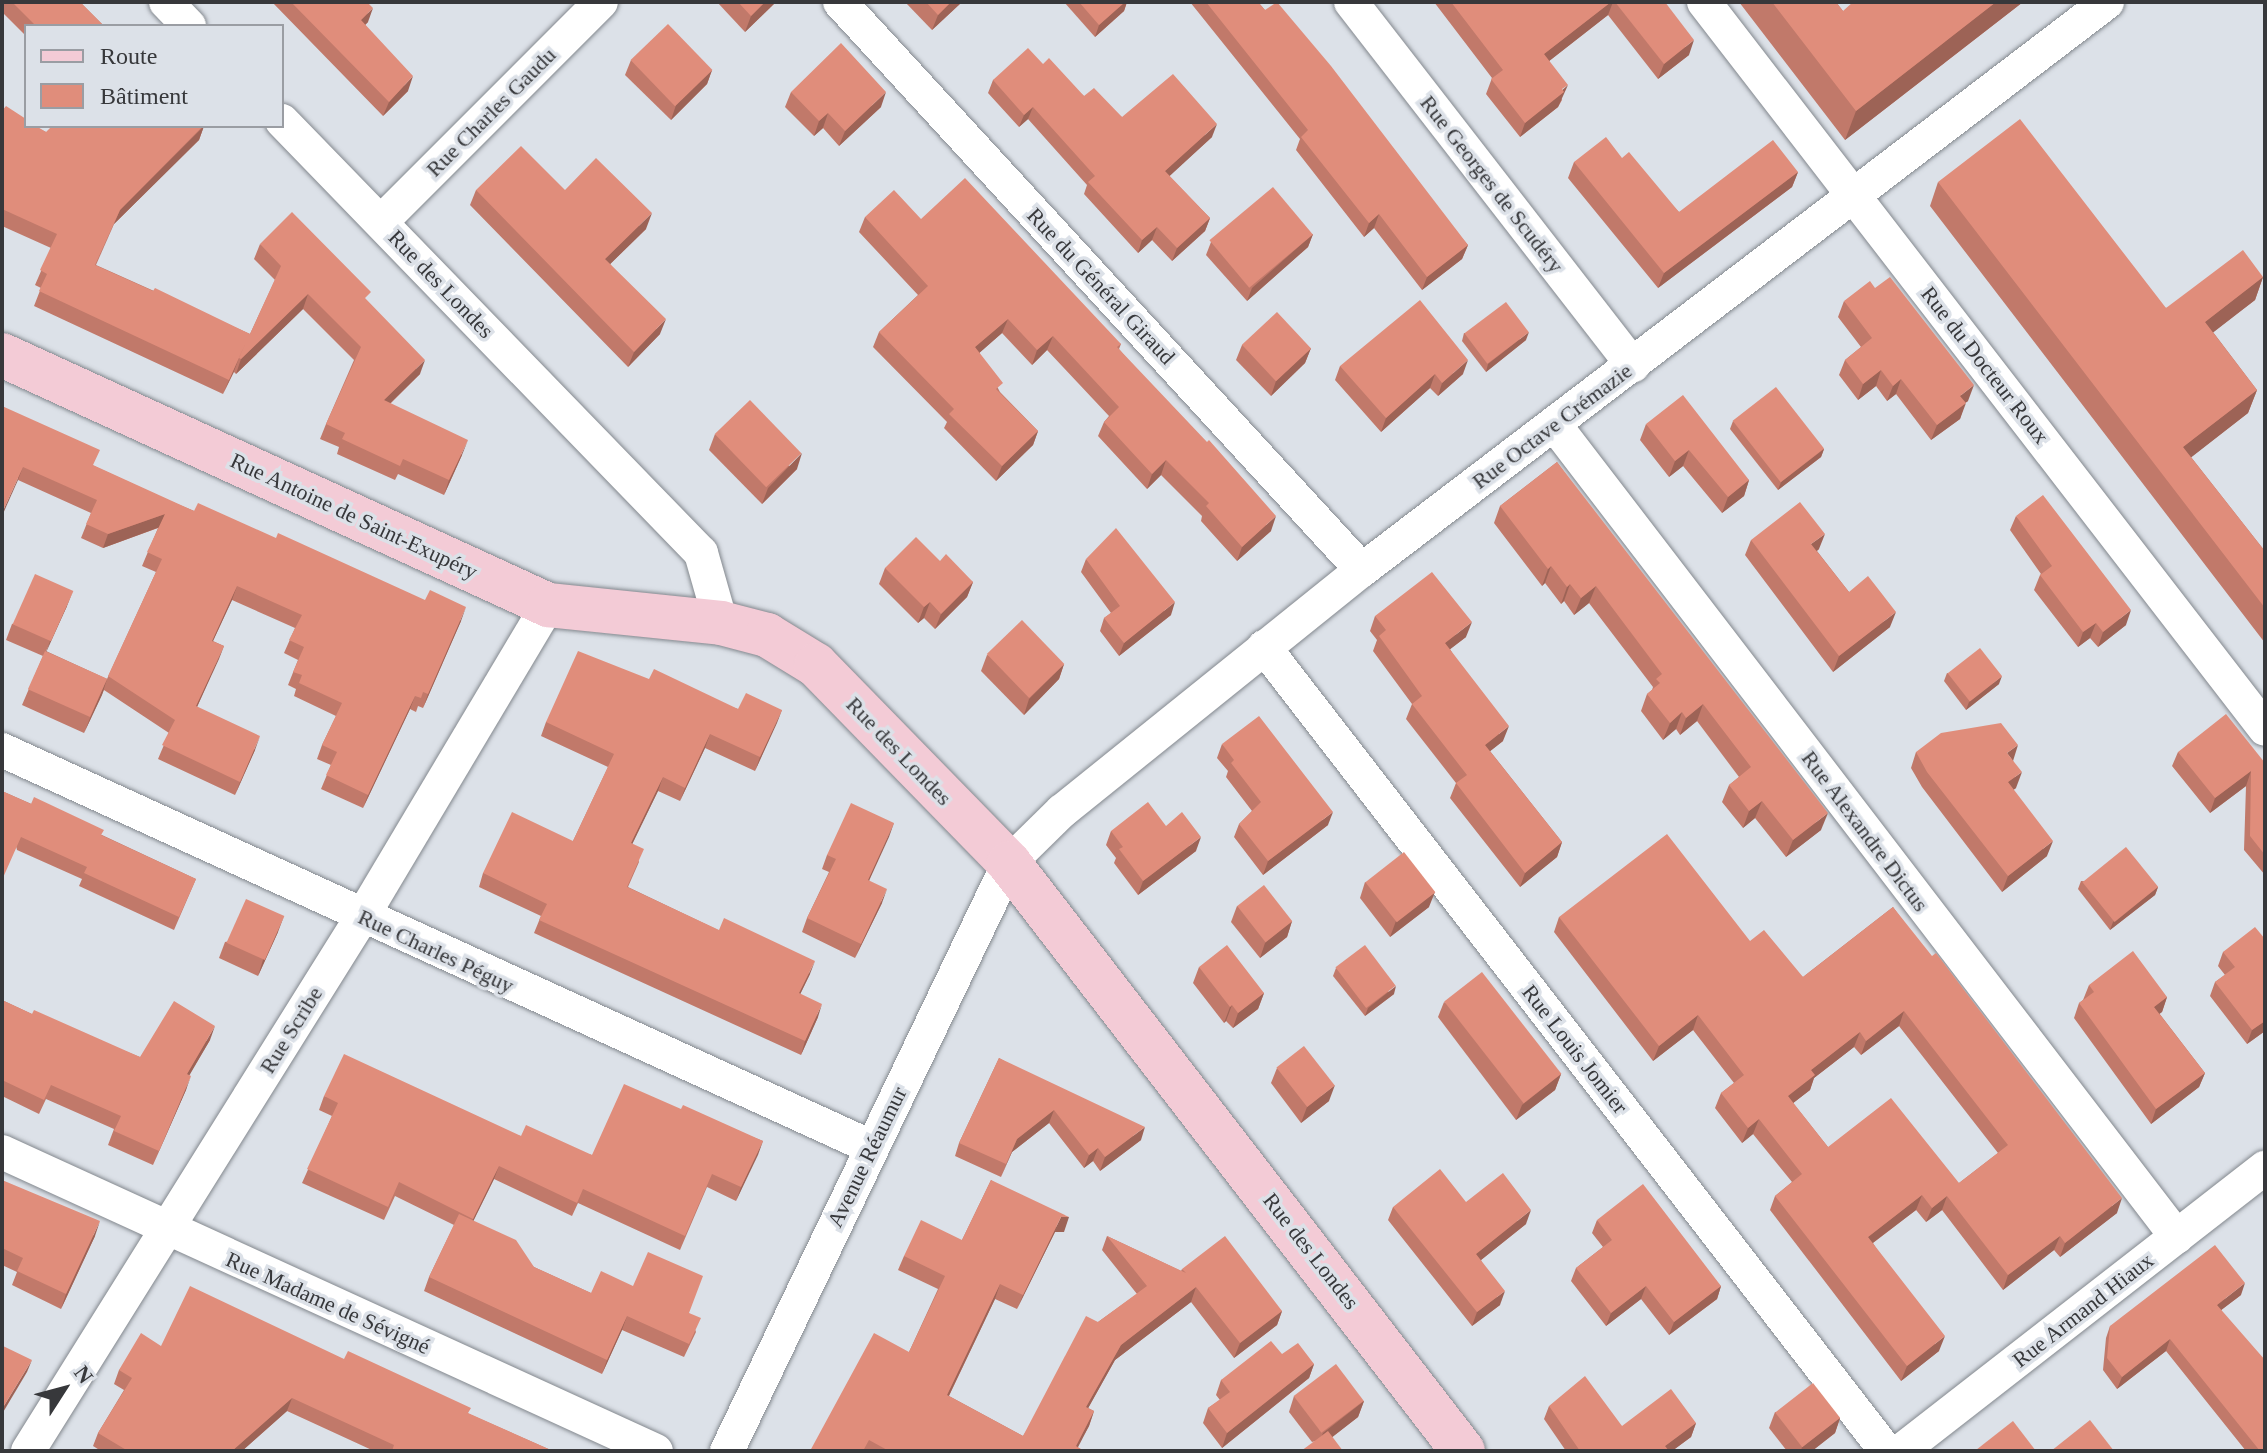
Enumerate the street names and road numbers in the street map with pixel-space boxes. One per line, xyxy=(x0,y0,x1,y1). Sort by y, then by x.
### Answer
street label: Rue Charles Gaudu xyxy=(421,42,561,182)
street label: Rue Georges de Scudéry xyxy=(1415,90,1569,278)
street label: Rue du Général Giraud xyxy=(1022,202,1180,370)
street label: Rue des Londes xyxy=(383,224,499,344)
street label: Rue du Docteur Roux xyxy=(1915,281,2055,449)
street label: Rue Octave Crémazie xyxy=(1467,357,1637,495)
street label: Rue Antoine de Saint-Exupéry xyxy=(226,447,482,585)
street label: Rue des Londes xyxy=(841,691,957,811)
street label: Rue Alexandre Dictus xyxy=(1796,745,1934,917)
street label: Rue Charles Péguy xyxy=(354,903,518,999)
street label: Rue Louis Jomier xyxy=(1516,979,1634,1119)
street label: Rue Scribe xyxy=(254,982,328,1078)
street label: Avenue Réaumur xyxy=(822,1082,912,1232)
street label: Rue des Londes xyxy=(1257,1188,1365,1314)
street label: Rue Madame de Sévigné xyxy=(222,1246,434,1360)
street label: Rue Armand Hiaux xyxy=(2007,1247,2159,1373)

